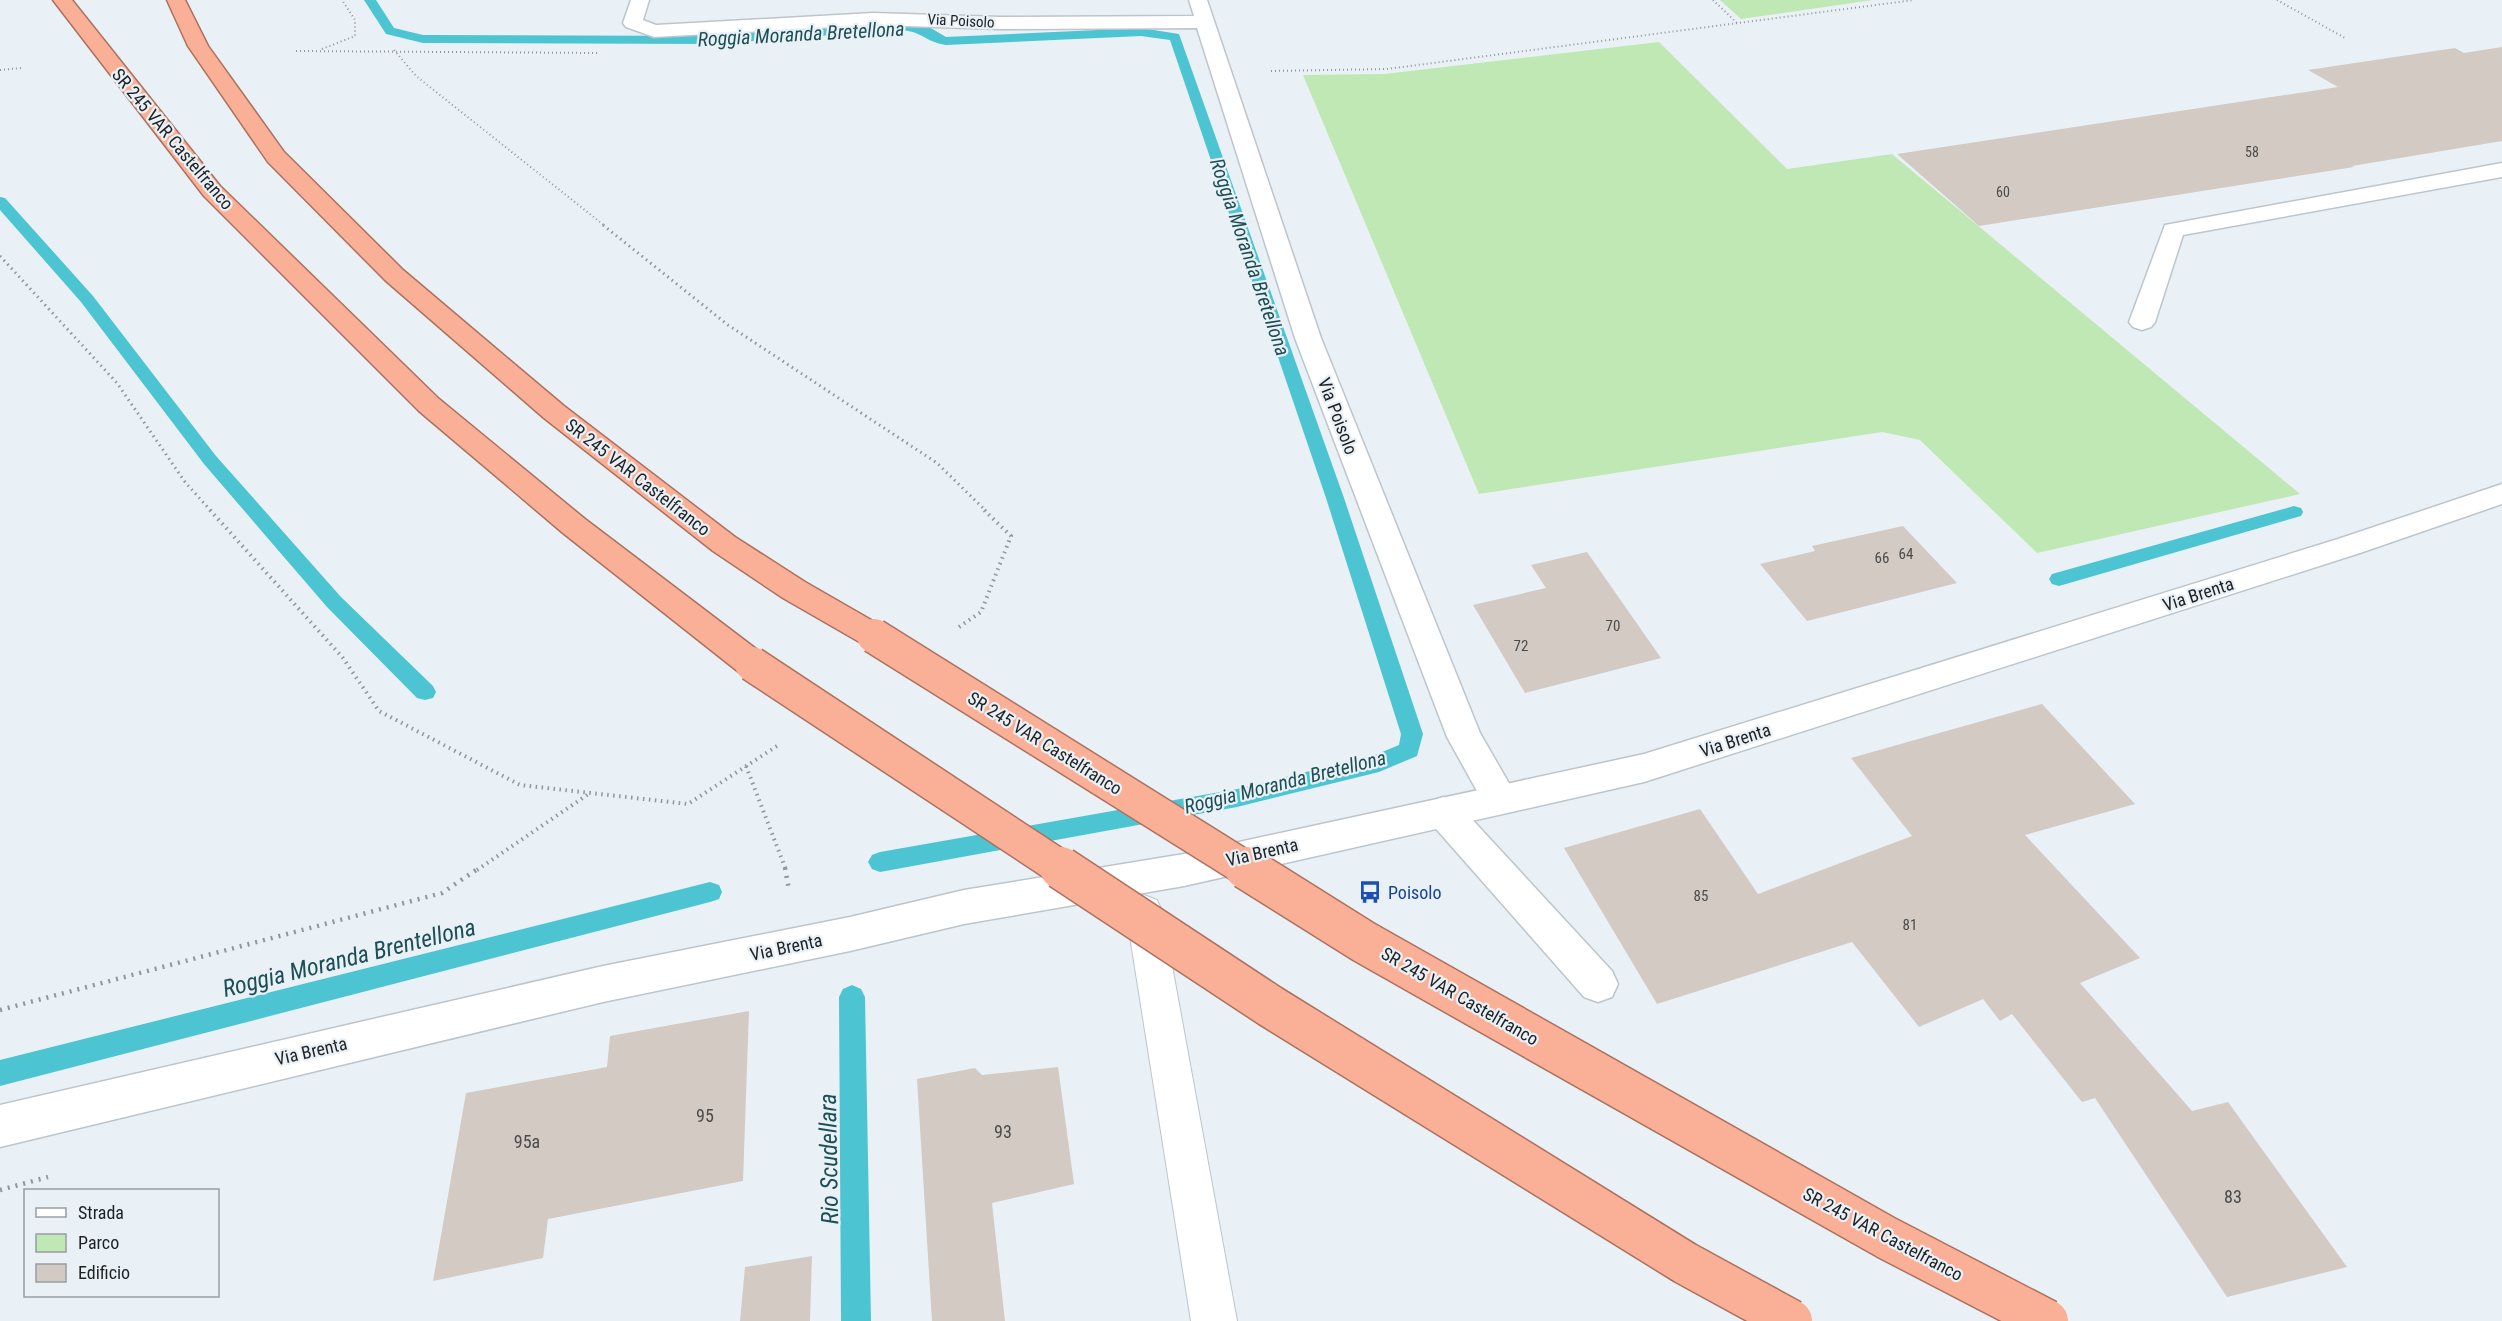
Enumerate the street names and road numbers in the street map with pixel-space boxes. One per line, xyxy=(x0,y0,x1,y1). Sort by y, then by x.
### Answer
street label: Via Poisolo xyxy=(927,10,995,32)
street label: SR 245 VAR Castelfranco xyxy=(108,64,238,214)
street label: Via Poisolo xyxy=(1314,375,1362,457)
street label: SR 245 VAR Castelfranco xyxy=(562,414,714,540)
street label: Via Brenta xyxy=(2160,573,2236,615)
street label: SR 245 VAR Castelfranco xyxy=(964,687,1126,799)
street label: Via Brenta xyxy=(1697,719,1773,761)
street label: Via Brenta xyxy=(1224,834,1300,870)
street label: Via Brenta xyxy=(748,929,824,965)
street label: SR 245 VAR Castelfranco xyxy=(1378,942,1542,1050)
street label: Via Brenta xyxy=(273,1033,349,1069)
street label: SR 245 VAR Castelfranco xyxy=(1800,1183,1966,1285)

